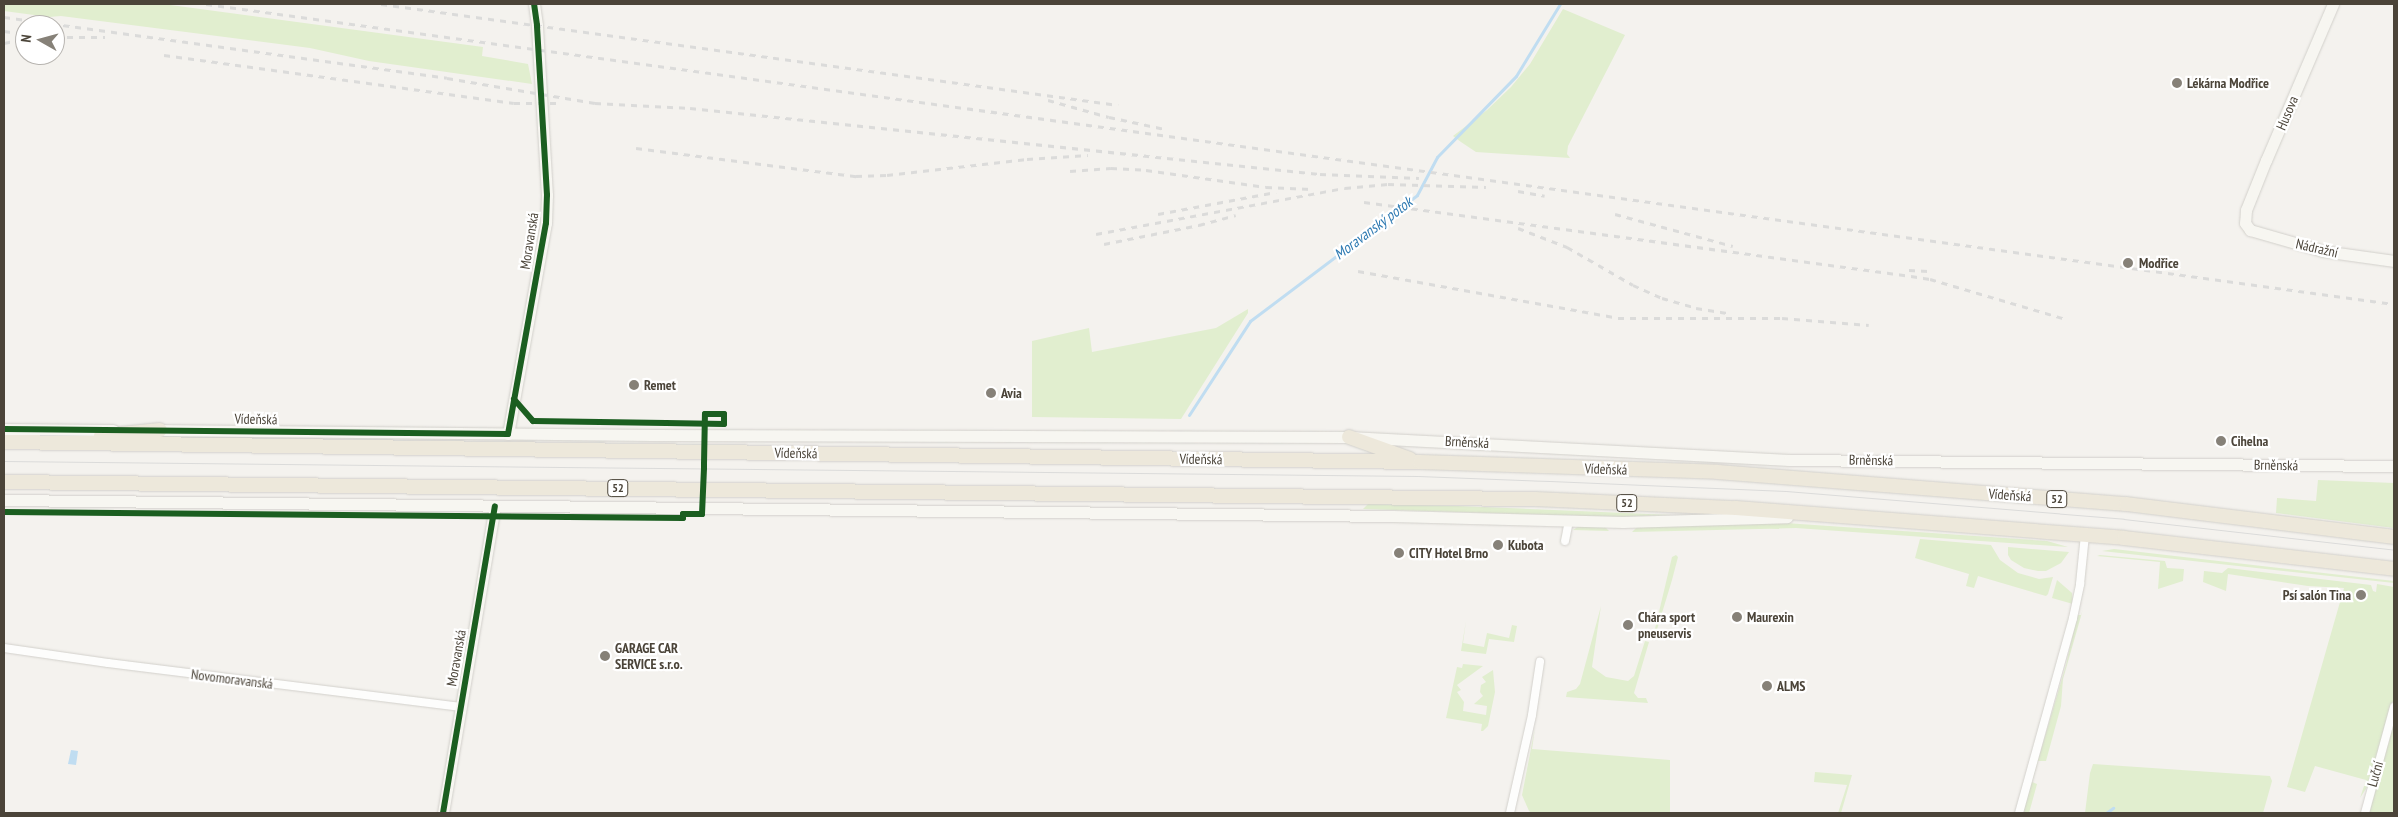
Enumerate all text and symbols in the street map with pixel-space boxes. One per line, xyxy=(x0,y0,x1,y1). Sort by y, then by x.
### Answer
north arrow xyxy=(15,15,65,65)
text: N xyxy=(17,33,35,43)
place label: Lékárna Modřice xyxy=(2187,75,2269,91)
marker: Lékárna Modřice xyxy=(2171,77,2183,89)
street label: Husova xyxy=(2272,93,2302,133)
water label: Moravanský potok xyxy=(1330,193,1416,263)
street label: Moravanská xyxy=(516,211,542,271)
street label: Nádražní xyxy=(2294,235,2340,261)
place label: Modřice xyxy=(2139,255,2179,271)
marker: Modřice xyxy=(2121,256,2135,270)
place label: Remet xyxy=(644,377,676,393)
marker: Remet xyxy=(628,379,640,391)
place label: Avia xyxy=(1001,385,1022,401)
marker: Avia xyxy=(985,387,997,399)
street label: Vídeňská xyxy=(234,410,278,428)
street label: Brněnská xyxy=(1444,432,1490,452)
place label: Cihelna xyxy=(2231,433,2268,449)
marker: Cihelna xyxy=(2215,435,2227,447)
street label: Vídeňská xyxy=(774,444,818,462)
street label: Vídeňská xyxy=(1179,450,1223,468)
street label: Brněnská xyxy=(1849,451,1893,469)
street label: Brněnská xyxy=(2254,456,2298,474)
street label: Vídeňská xyxy=(1584,460,1628,478)
road number: 52 xyxy=(607,478,629,498)
street label: Vídeňská xyxy=(1988,485,2032,505)
road number: 52 xyxy=(2046,489,2068,508)
road number: 52 xyxy=(1616,493,1638,512)
place label: Kubota xyxy=(1508,537,1544,553)
marker: Kubota xyxy=(1492,539,1504,551)
place label: CITY Hotel Brno xyxy=(1409,545,1489,561)
marker: CITY Hotel Brno xyxy=(1393,547,1405,559)
place label: Psí salón Tina xyxy=(2282,587,2351,603)
marker: Psí salón Tina xyxy=(2355,589,2367,601)
place label: Chára sport pneuservis xyxy=(1638,609,1695,642)
place label: Maurexin xyxy=(1747,609,1794,625)
marker: Maurexin xyxy=(1731,611,1743,623)
marker: Chára sport pneuservis xyxy=(1622,619,1634,631)
street label: Moravanská xyxy=(443,628,469,688)
place label: GARAGE CAR SERVICE s.r.o. xyxy=(615,640,683,672)
marker: GARAGE CAR SERVICE s.r.o. xyxy=(599,650,611,662)
street label: Novomoravanská xyxy=(190,666,274,692)
place label: ALMS xyxy=(1777,678,1805,694)
marker: ALMS xyxy=(1761,680,1773,692)
street label: Luční xyxy=(2363,759,2387,789)

